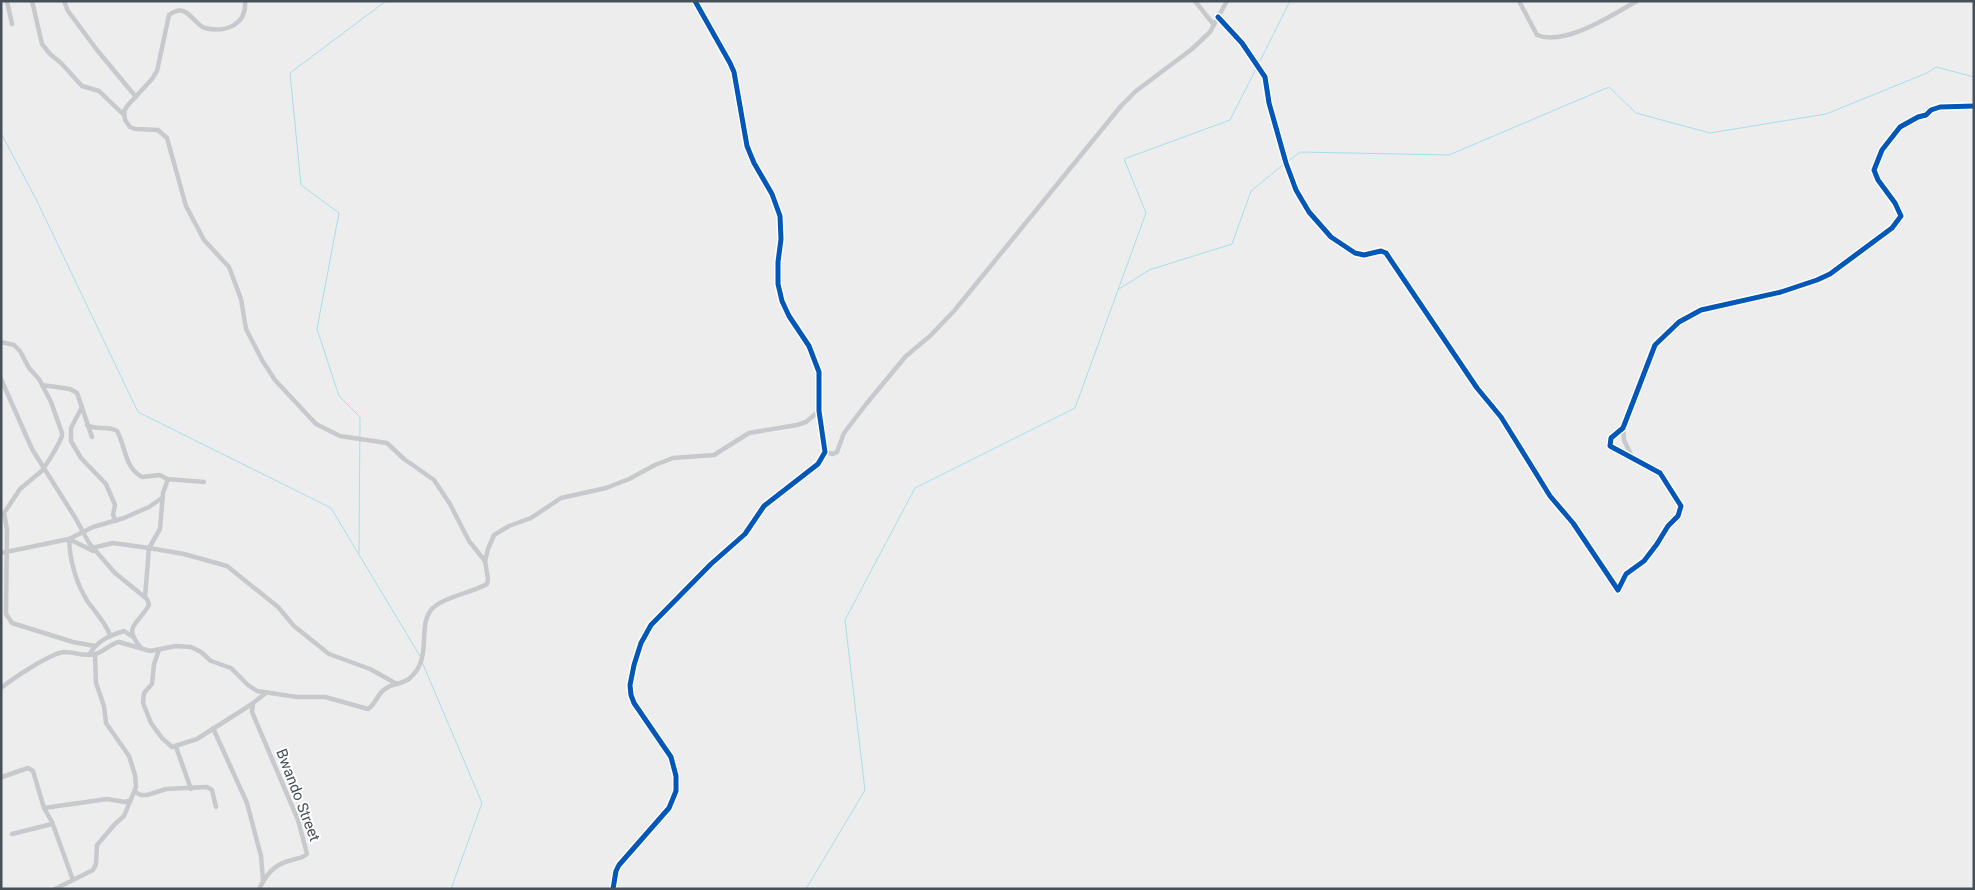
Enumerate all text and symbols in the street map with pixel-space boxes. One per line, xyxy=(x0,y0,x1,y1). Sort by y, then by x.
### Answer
street label: Bwando Street xyxy=(272,746,324,844)

